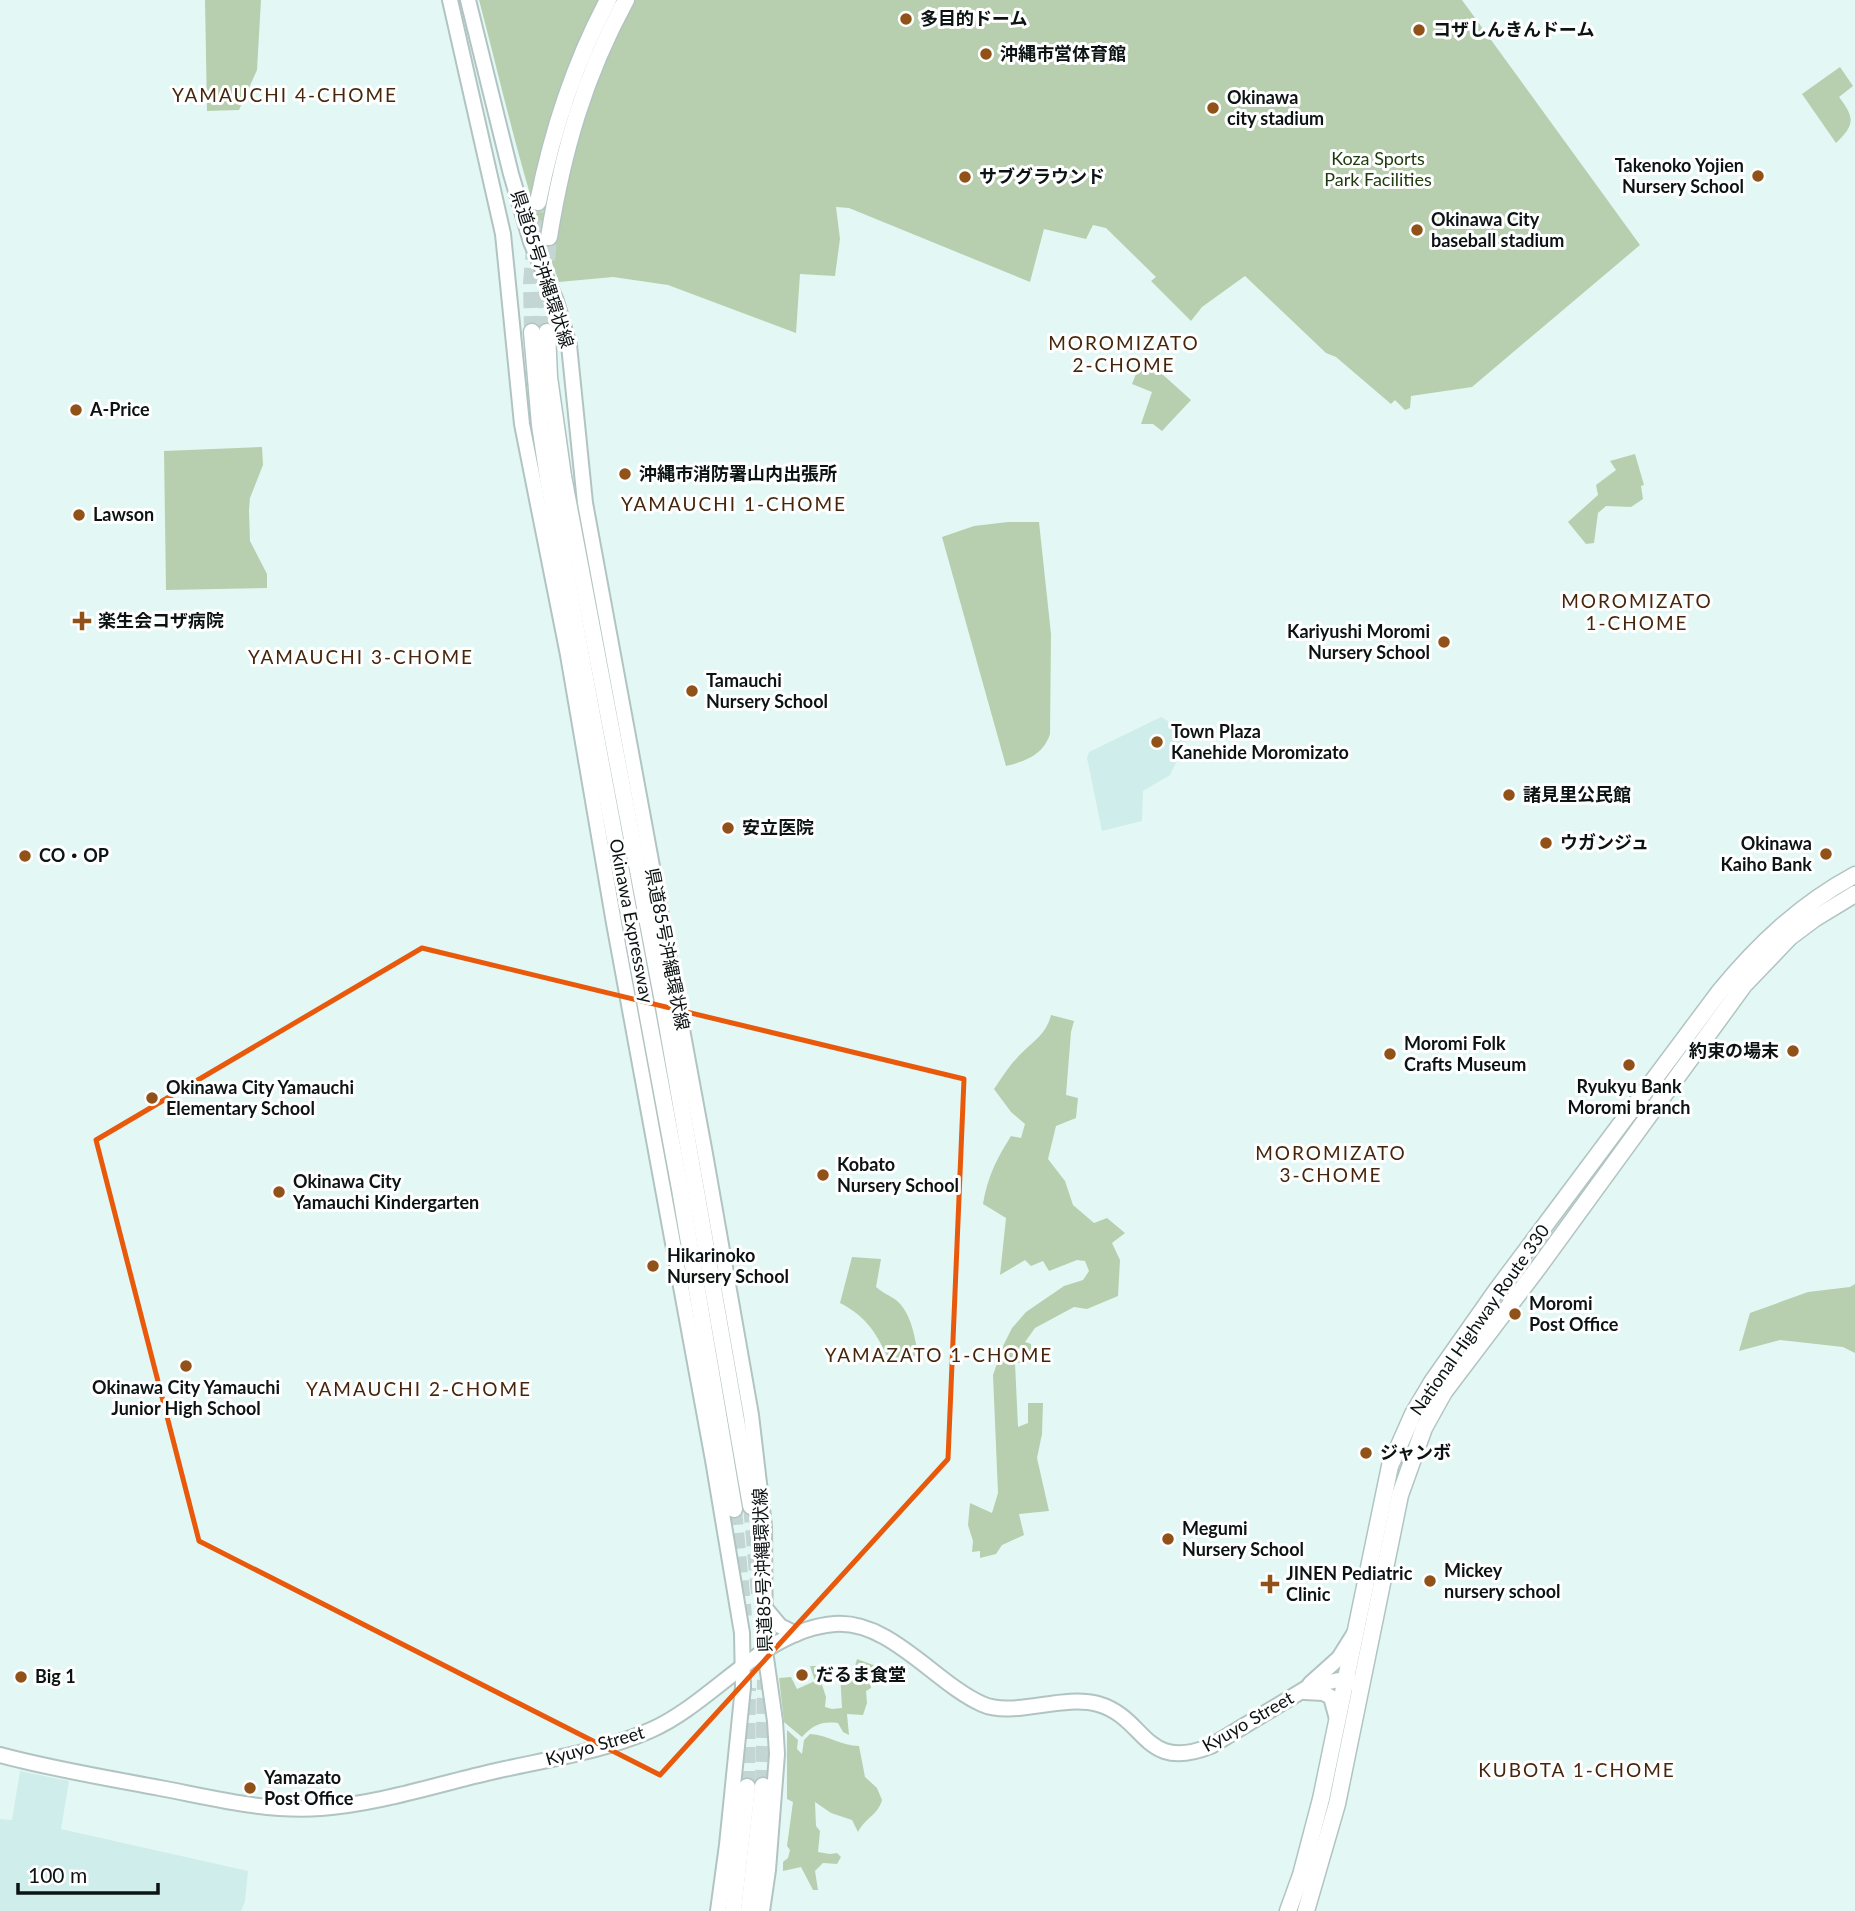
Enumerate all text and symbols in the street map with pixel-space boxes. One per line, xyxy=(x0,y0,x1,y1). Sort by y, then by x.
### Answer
place label: 多目的ドーム xyxy=(920,7,1027,29)
marker: 多目的ドーム xyxy=(898,11,914,27)
place label: コザしんきんドーム xyxy=(1433,18,1594,40)
marker: コザしんきんドーム xyxy=(1411,22,1427,38)
place label: 沖縄市営体育館 xyxy=(1000,42,1126,64)
marker: 沖縄市営体育館 xyxy=(978,46,994,62)
district label: YAMAUCHI 4-CHOME xyxy=(172,83,398,106)
place label: Okinawa city stadium xyxy=(1227,86,1324,129)
marker: Okinawa city stadium xyxy=(1205,100,1221,116)
park label: Koza Sports Park Facilities xyxy=(1324,147,1432,190)
place label: Takenoko Yojien Nursery School xyxy=(1615,154,1744,197)
place label: サブグラウンド xyxy=(979,165,1105,187)
marker: Takenoko Yojien Nursery School xyxy=(1750,168,1766,184)
marker: サブグラウンド xyxy=(957,169,973,185)
street label: 県道85号沖縄環状線 xyxy=(507,187,579,351)
place label: Okinawa City baseball stadium xyxy=(1431,208,1564,251)
marker: Okinawa City baseball stadium xyxy=(1409,222,1425,238)
district label: MOROMIZATO 2-CHOME xyxy=(1048,331,1200,376)
place label: A-Price xyxy=(89,398,150,420)
marker: A-Price xyxy=(68,402,84,418)
place label: 沖縄市消防署山内出張所 xyxy=(639,462,837,484)
marker: 沖縄市消防署山内出張所 xyxy=(617,466,633,482)
district label: YAMAUCHI 1-CHOME xyxy=(621,492,847,515)
place label: Lawson xyxy=(93,503,154,525)
marker: Lawson xyxy=(71,507,87,523)
district label: MOROMIZATO 1-CHOME xyxy=(1561,589,1713,634)
place label: 楽生会コザ病院 xyxy=(98,609,224,631)
marker: 楽生会コザ病院 xyxy=(72,611,92,631)
place label: Kariyushi Moromi Nursery School xyxy=(1287,620,1430,663)
marker: Kariyushi Moromi Nursery School xyxy=(1436,634,1452,650)
district label: YAMAUCHI 3-CHOME xyxy=(248,645,474,668)
place label: Tamauchi Nursery School xyxy=(706,669,828,712)
marker: Tamauchi Nursery School xyxy=(684,683,700,699)
place label: Town Plaza Kanehide Moromizato xyxy=(1171,720,1349,763)
marker: Town Plaza Kanehide Moromizato xyxy=(1149,734,1165,750)
place label: 諸見里公民館 xyxy=(1523,783,1631,805)
marker: 諸見里公民館 xyxy=(1501,787,1517,803)
place label: 安立医院 xyxy=(742,816,814,838)
marker: 安立医院 xyxy=(720,820,736,836)
place label: ウガンジュ xyxy=(1560,831,1649,853)
place label: Okinawa Kaiho Bank xyxy=(1720,832,1812,875)
marker: ウガンジュ xyxy=(1538,835,1554,851)
street label: Okinawa Expressway xyxy=(605,837,659,1006)
place label: CO・OP xyxy=(39,844,109,866)
marker: Okinawa Kaiho Bank xyxy=(1818,846,1834,862)
marker: CO・OP xyxy=(17,848,33,864)
street label: 県道85号沖縄環状線 xyxy=(641,866,695,1032)
place label: Moromi Folk Crafts Museum xyxy=(1404,1032,1526,1075)
place label: 約束の場末 xyxy=(1689,1039,1779,1061)
marker: 約束の場末 xyxy=(1785,1043,1801,1059)
marker: Moromi Folk Crafts Museum xyxy=(1382,1046,1398,1062)
marker: Ryukyu Bank Moromi branch xyxy=(1621,1057,1637,1073)
place label: Ryukyu Bank Moromi branch xyxy=(1568,1075,1690,1118)
place label: Okinawa City Yamauchi Elementary School xyxy=(166,1076,354,1119)
marker: Okinawa City Yamauchi Elementary School xyxy=(144,1090,160,1106)
district label: MOROMIZATO 3-CHOME xyxy=(1255,1141,1407,1186)
place label: Kobato Nursery School xyxy=(837,1153,959,1196)
marker: Kobato Nursery School xyxy=(815,1167,831,1183)
place label: Okinawa City Yamauchi Kindergarten xyxy=(292,1170,479,1213)
marker: Okinawa City Yamauchi Kindergarten xyxy=(271,1184,287,1200)
street label: National Highway Route 330 xyxy=(1405,1220,1553,1419)
place label: Hikarinoko Nursery School xyxy=(667,1244,789,1287)
marker: Hikarinoko Nursery School xyxy=(645,1258,661,1274)
place label: Moromi Post Office xyxy=(1529,1292,1619,1335)
marker: Moromi Post Office xyxy=(1507,1306,1523,1322)
district label: YAMAZATO 1-CHOME xyxy=(825,1343,1053,1366)
marker: Okinawa City Yamauchi Junior High School xyxy=(178,1358,194,1374)
place label: Okinawa City Yamauchi Junior High School xyxy=(92,1376,280,1419)
district label: YAMAUCHI 2-CHOME xyxy=(306,1377,532,1400)
place label: ジャンボ xyxy=(1380,1441,1451,1463)
marker: ジャンボ xyxy=(1358,1445,1374,1461)
street label: 県道85号沖縄環状線 xyxy=(748,1487,776,1653)
place label: Megumi Nursery School xyxy=(1182,1517,1304,1560)
marker: Megumi Nursery School xyxy=(1160,1531,1176,1547)
place label: Mickey nursery school xyxy=(1444,1559,1561,1602)
place label: JINEN Pediatric Clinic xyxy=(1286,1562,1413,1605)
marker: Mickey nursery school xyxy=(1422,1573,1438,1589)
marker: JINEN Pediatric Clinic xyxy=(1260,1574,1280,1594)
place label: だるま食堂 xyxy=(816,1663,906,1685)
place label: Big 1 xyxy=(35,1665,76,1687)
marker: だるま食堂 xyxy=(794,1667,810,1683)
marker: Big 1 xyxy=(13,1669,29,1685)
street label: Kyuyo Street xyxy=(1198,1686,1297,1756)
street label: Kyuyo Street xyxy=(543,1720,647,1770)
district label: KUBOTA 1-CHOME xyxy=(1478,1758,1676,1781)
place label: Yamazato Post Office xyxy=(263,1766,354,1809)
marker: Yamazato Post Office xyxy=(242,1780,258,1796)
scale bar xyxy=(18,1852,158,1896)
text: 100 m xyxy=(28,1862,87,1887)

